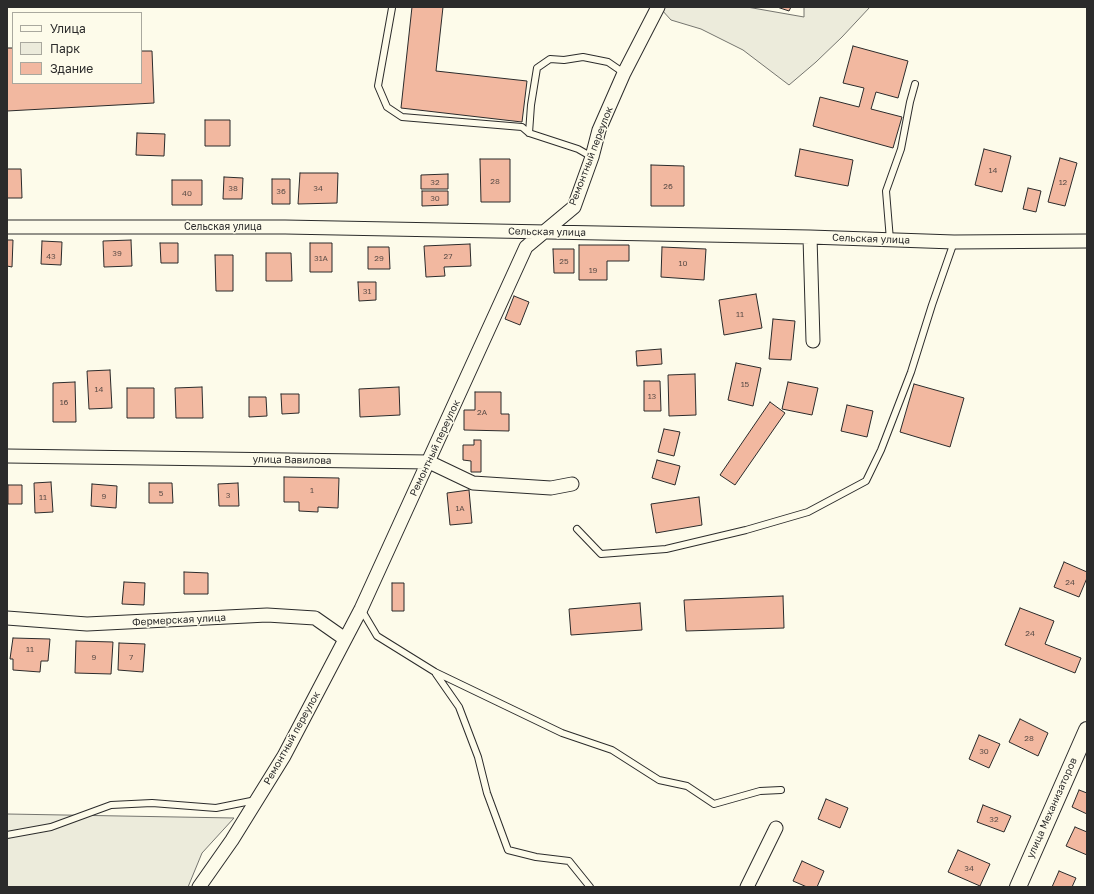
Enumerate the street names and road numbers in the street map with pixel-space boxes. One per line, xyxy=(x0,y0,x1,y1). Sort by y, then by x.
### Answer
street label: Ремонтный переулок xyxy=(567,105,615,207)
street label: Сельская улица xyxy=(184,221,262,233)
street label: Сельская улица xyxy=(508,225,586,239)
street label: Сельская улица xyxy=(832,232,910,246)
street label: Ремонтный переулок xyxy=(407,398,463,498)
street label: улица Вавилова xyxy=(252,453,332,467)
street label: Фермерская улица xyxy=(132,612,226,628)
street label: Ремонтный переулок xyxy=(261,689,323,787)
street label: улица Механизаторов xyxy=(1024,756,1080,860)

